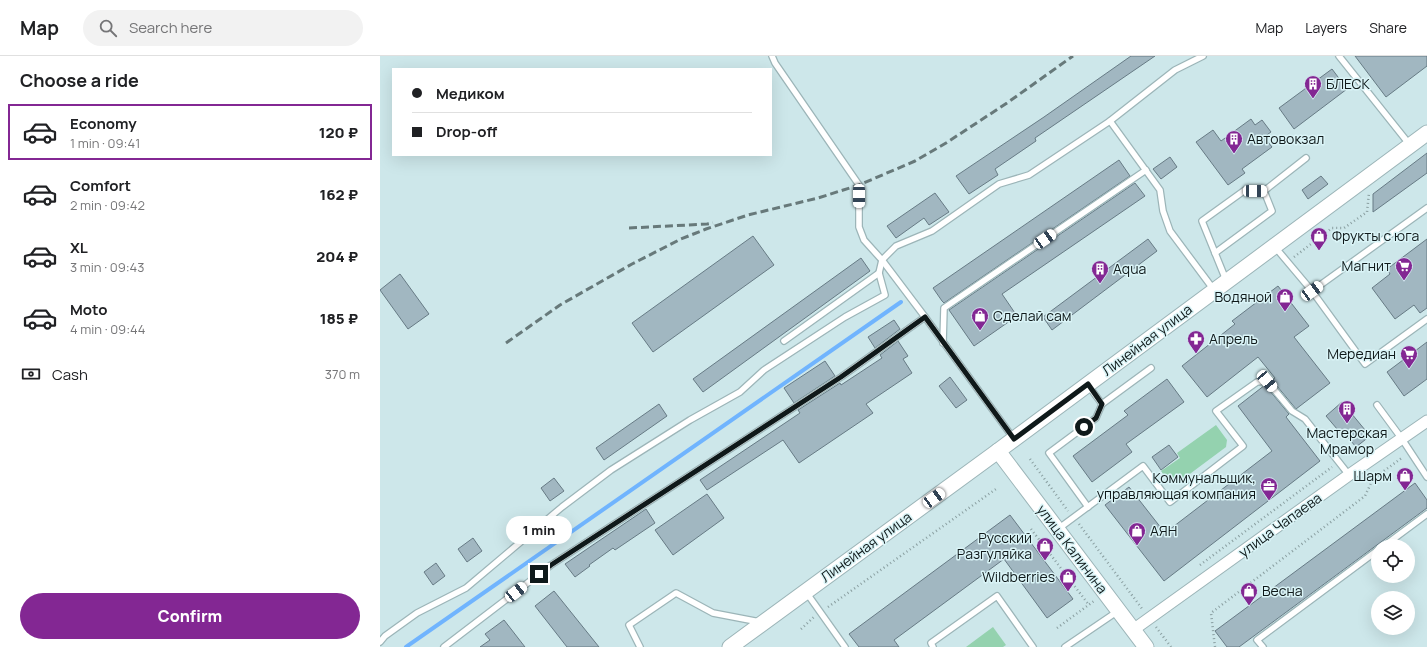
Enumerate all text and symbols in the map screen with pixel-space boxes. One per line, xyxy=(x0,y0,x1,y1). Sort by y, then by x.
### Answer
search box xyxy=(83,10,363,46)
text: Map xyxy=(20,15,59,41)
icon: search xyxy=(97,17,119,39)
text: Search here xyxy=(129,17,212,38)
text: Map xyxy=(1255,18,1283,37)
text: Layers xyxy=(1305,18,1347,37)
text: Share xyxy=(1369,18,1407,37)
text: Choose a ride xyxy=(20,68,139,92)
building icon: БЛЕСК xyxy=(1303,74,1323,99)
place label: БЛЕСК xyxy=(1326,74,1371,93)
text: Медиком xyxy=(436,83,505,104)
text: Economy xyxy=(70,113,137,134)
icon: car xyxy=(22,114,58,150)
text: Drop-off xyxy=(436,121,497,142)
text: 120 ₽ xyxy=(319,122,358,143)
building icon: Автовокзал xyxy=(1224,129,1244,154)
place label: Автовокзал xyxy=(1247,129,1324,148)
text: 1 min · 09:41 xyxy=(70,134,140,152)
text: Comfort xyxy=(70,175,131,196)
icon: car xyxy=(22,176,58,212)
text: 162 ₽ xyxy=(319,184,358,205)
car xyxy=(853,184,865,208)
car xyxy=(1243,185,1267,197)
text: 2 min · 09:42 xyxy=(70,196,145,214)
shop icon: Фрукты с юга xyxy=(1309,226,1329,251)
place label: Фрукты с юга xyxy=(1332,226,1419,245)
car xyxy=(1032,227,1058,251)
text: XL xyxy=(70,237,88,258)
icon: car xyxy=(22,238,58,274)
text: 204 ₽ xyxy=(316,246,358,267)
place label: Магнит xyxy=(1342,256,1391,275)
supermarket icon: Магнит xyxy=(1394,256,1414,281)
text: 3 min · 09:43 xyxy=(70,258,144,276)
building icon: Aqua xyxy=(1090,259,1110,284)
place label: Aqua xyxy=(1113,259,1146,278)
car xyxy=(1299,279,1325,303)
place label: Водяной xyxy=(1215,287,1272,306)
shop icon: Водяной xyxy=(1275,287,1295,312)
text: Moto xyxy=(70,299,107,320)
street label: Линейная улица xyxy=(1098,299,1196,380)
icon: car xyxy=(22,300,58,336)
shop icon: Сделай сам xyxy=(970,306,990,331)
place label: Сделай сам xyxy=(993,306,1071,325)
text: 185 ₽ xyxy=(320,308,358,329)
text: 4 min · 09:44 xyxy=(70,320,146,338)
pharmacy icon: Апрель xyxy=(1186,329,1206,354)
place label: Апрель xyxy=(1209,329,1258,348)
place label: Мередиан xyxy=(1327,344,1396,363)
supermarket icon: Мередиан xyxy=(1399,344,1419,369)
icon: cash xyxy=(20,363,42,385)
text: Cash xyxy=(52,364,88,385)
text: 370 m xyxy=(325,365,360,383)
car xyxy=(1255,368,1279,394)
building icon: Мастерская Мрамор xyxy=(1337,399,1357,424)
route start xyxy=(1075,418,1093,436)
place label: Мастерская Мрамор xyxy=(1307,423,1387,458)
place label: Шарм xyxy=(1354,466,1392,485)
shop icon: Шарм xyxy=(1395,466,1415,491)
place label: Коммунальщик, управляющая компания xyxy=(1097,468,1256,503)
office icon: Коммунальщик, управляющая компания xyxy=(1259,476,1279,501)
car xyxy=(921,486,947,510)
street label: улица Чапаева xyxy=(1234,488,1325,561)
street label: улица Калинина xyxy=(1033,500,1112,597)
street label: Линейная улица xyxy=(816,507,915,586)
callout: 1 min xyxy=(506,516,572,544)
text: 1 min xyxy=(523,521,555,539)
shop icon: АЯН xyxy=(1127,521,1147,546)
place label: АЯН xyxy=(1150,521,1177,540)
place label: Русский Разгуляйка xyxy=(957,528,1032,563)
shop icon: Русский Разгуляйка xyxy=(1035,536,1055,561)
map controls xyxy=(1371,539,1415,635)
button: locate xyxy=(1371,539,1415,583)
route end xyxy=(530,565,548,583)
place label: Wildberries xyxy=(982,567,1055,586)
shop icon: Wildberries xyxy=(1058,567,1078,592)
car xyxy=(503,580,529,604)
shop icon: Весна xyxy=(1239,581,1259,606)
place label: Весна xyxy=(1262,581,1303,600)
button: layers xyxy=(1371,591,1415,635)
button: Confirm xyxy=(20,593,360,639)

